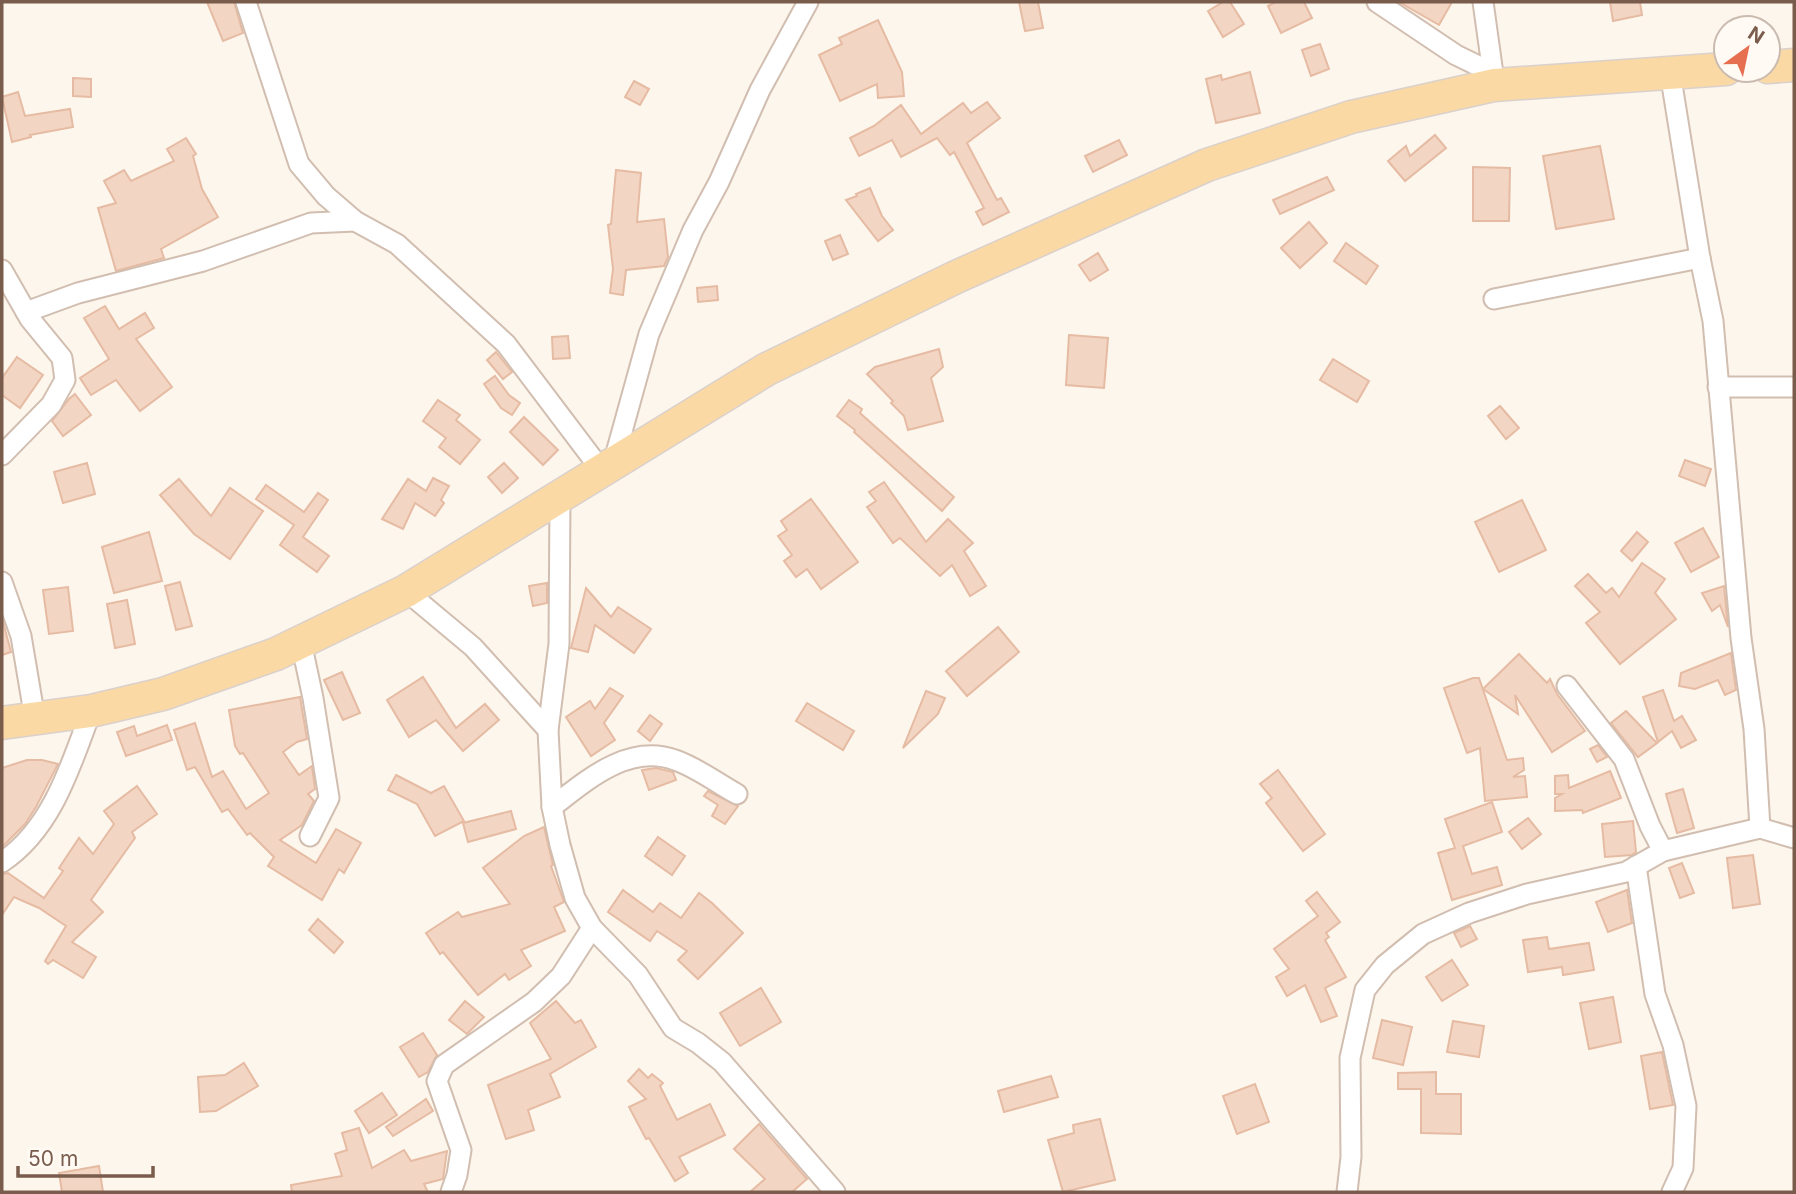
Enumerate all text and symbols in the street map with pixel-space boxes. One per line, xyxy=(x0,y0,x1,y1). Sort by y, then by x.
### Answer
north arrow xyxy=(1712,14,1782,84)
text: N xyxy=(1744,22,1768,49)
scale bar xyxy=(18,1134,152,1178)
text: 50 m xyxy=(28,1146,78,1171)

